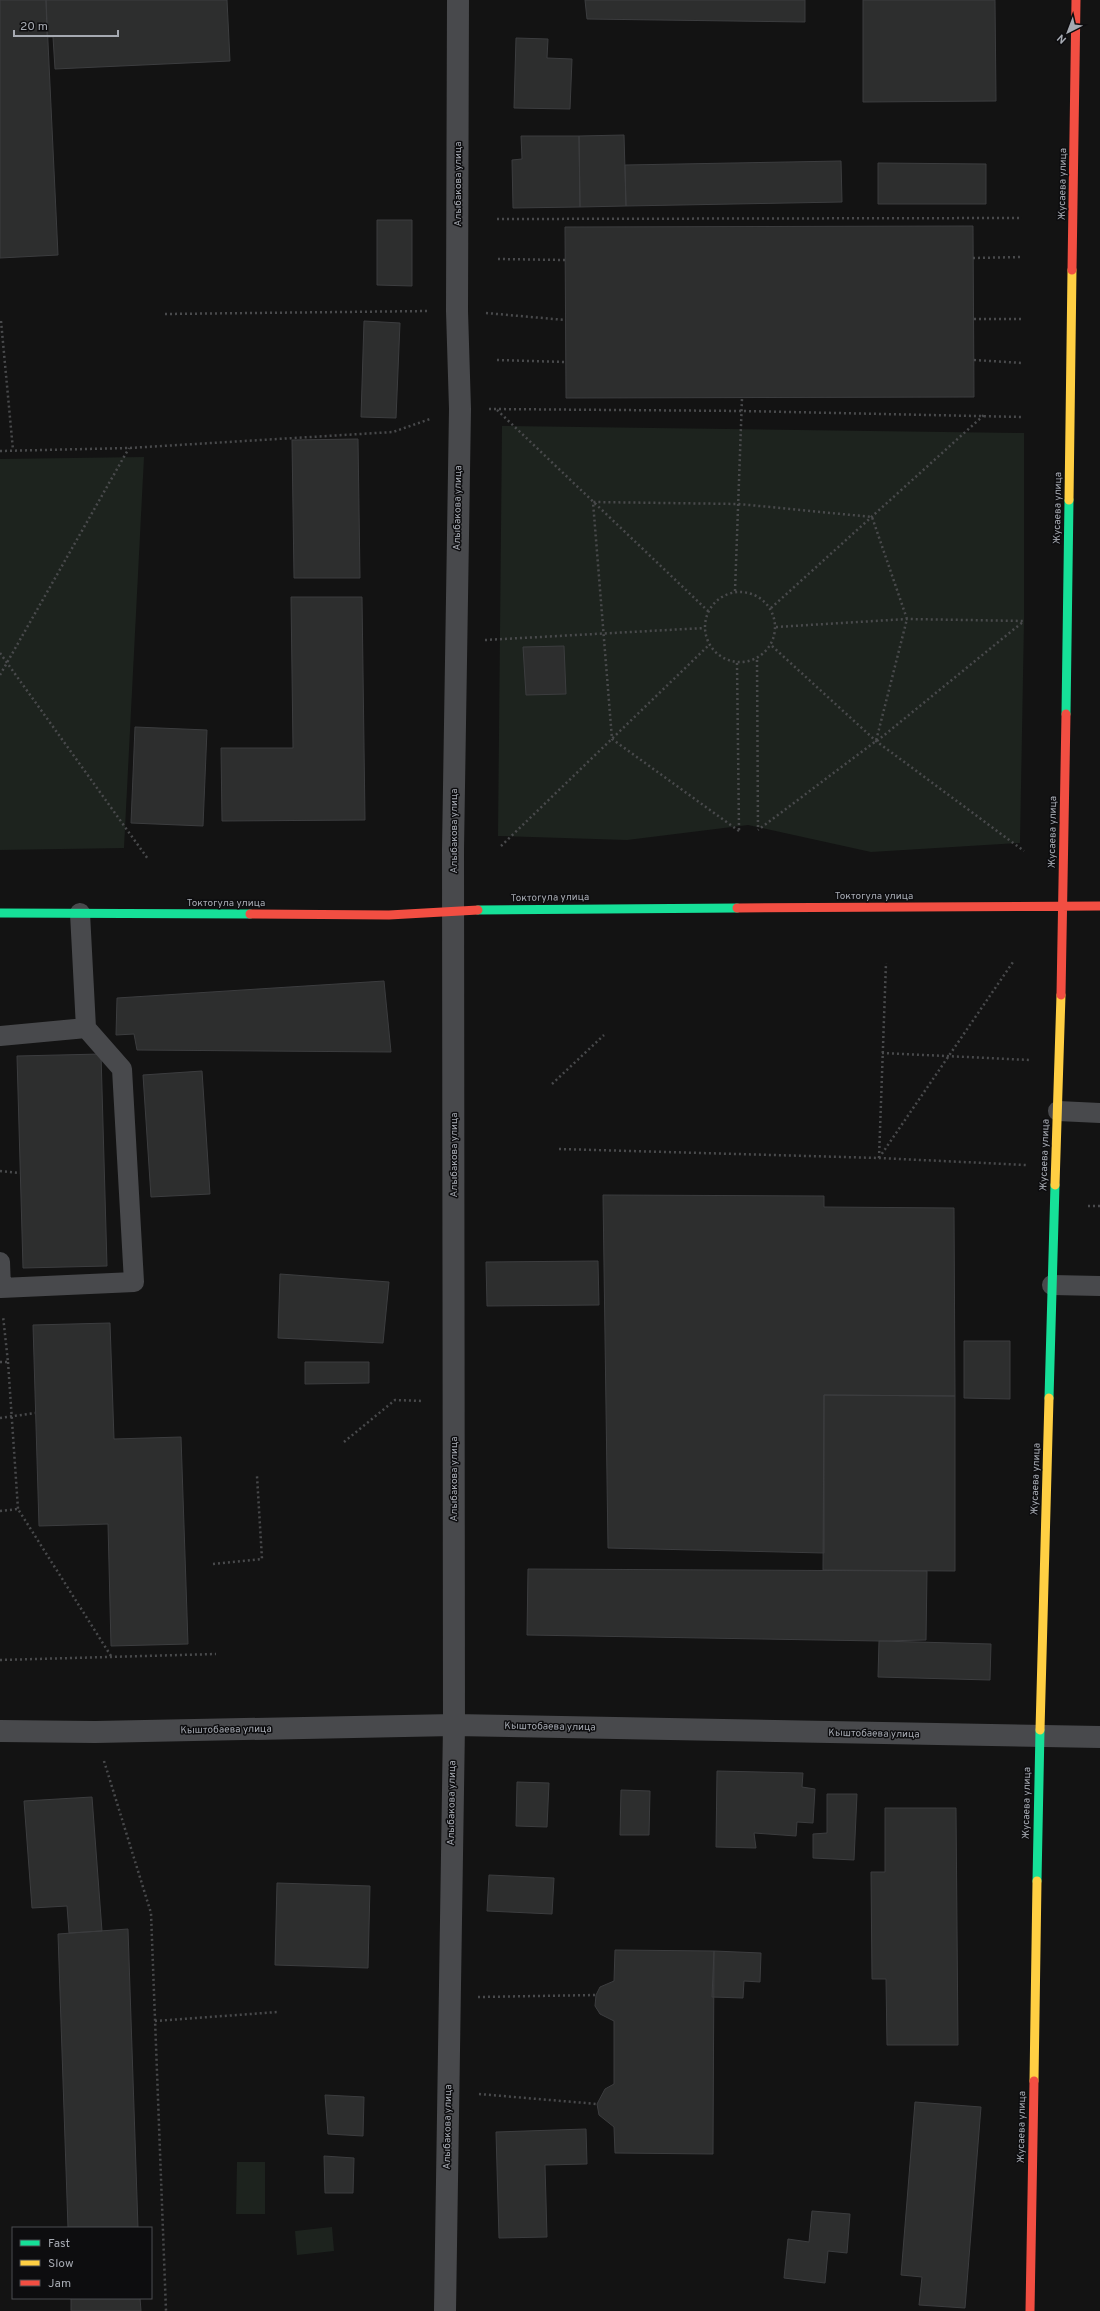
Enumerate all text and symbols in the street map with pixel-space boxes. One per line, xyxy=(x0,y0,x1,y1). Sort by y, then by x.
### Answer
scale bar xyxy=(14,12,118,38)
north arrow xyxy=(1048,12,1088,52)
text: 20 m xyxy=(20,19,48,35)
text: N xyxy=(1054,31,1070,47)
street label: Алыбакова улица xyxy=(452,141,465,227)
street label: Жусаева улица xyxy=(1056,148,1070,220)
street label: Алыбакова улица xyxy=(451,465,465,551)
street label: Жусаева улица xyxy=(1051,472,1065,544)
street label: Алыбакова улица xyxy=(448,788,461,874)
street label: Жусаева улица xyxy=(1046,796,1060,868)
street label: Токтогула улица xyxy=(835,890,913,903)
street label: Токтогула улица xyxy=(511,891,589,905)
street label: Токтогула улица xyxy=(187,897,265,910)
street label: Алыбакова улица xyxy=(448,1112,461,1198)
street label: Жусаева улица xyxy=(1037,1119,1053,1191)
street label: Алыбакова улица xyxy=(448,1436,461,1522)
street label: Жусаева улица xyxy=(1028,1443,1044,1515)
street label: Кыштобаева улица xyxy=(504,1720,596,1734)
street label: Кыштобаева улица xyxy=(180,1723,272,1737)
street label: Кыштобаева улица xyxy=(828,1727,920,1741)
street label: Алыбакова улица xyxy=(445,1760,459,1846)
street label: Жусаева улица xyxy=(1020,1767,1034,1839)
street label: Алыбакова улица xyxy=(441,2084,455,2170)
street label: Жусаева улица xyxy=(1015,2091,1029,2163)
legend xyxy=(12,2227,152,2299)
text: Fast xyxy=(48,2236,70,2252)
text: Slow xyxy=(48,2256,74,2272)
text: Jam xyxy=(48,2276,71,2292)

